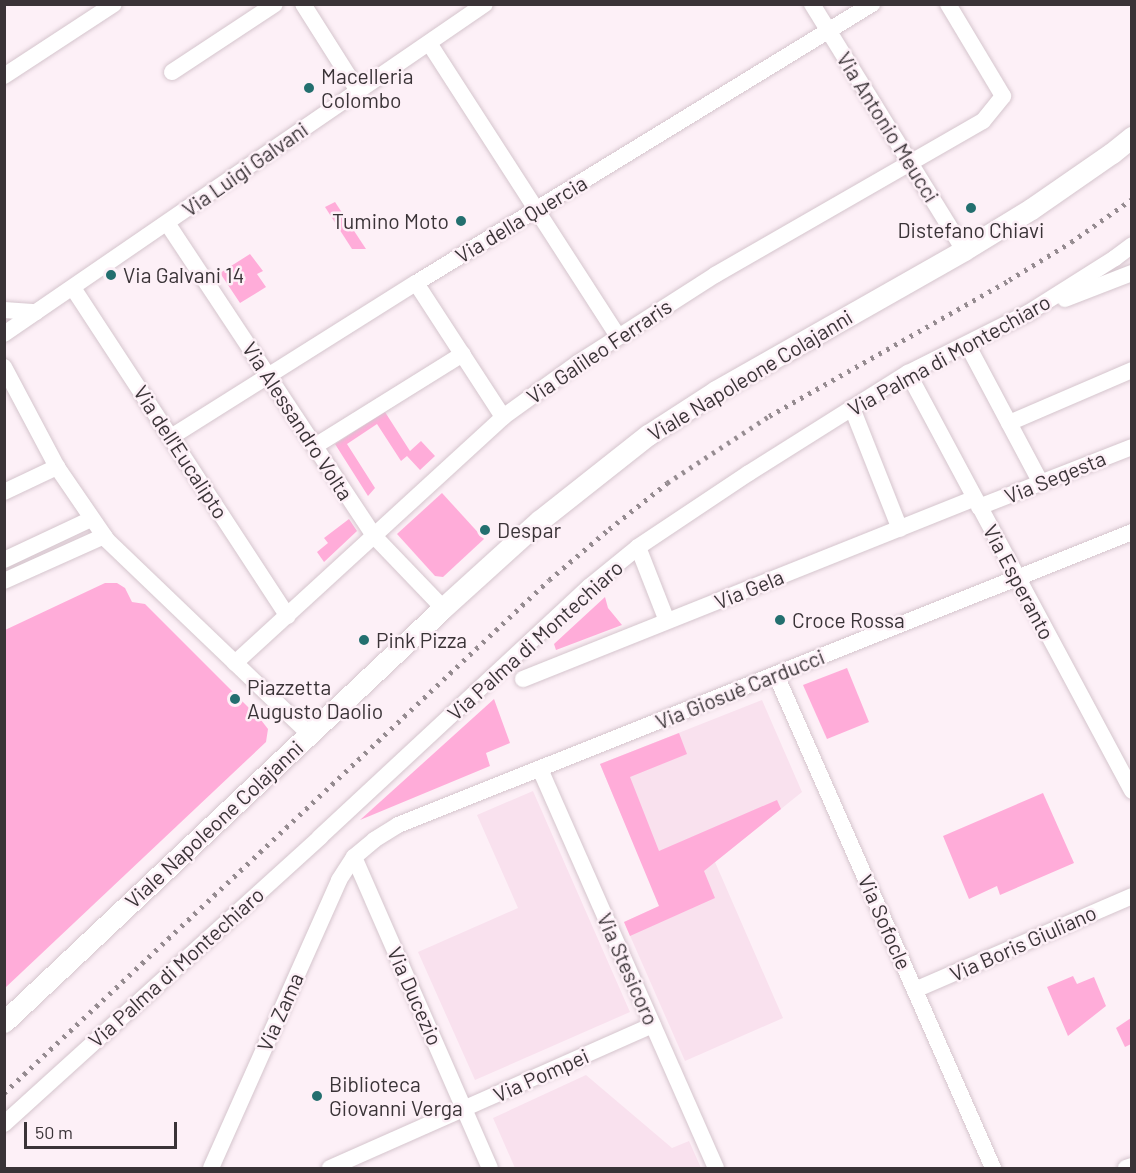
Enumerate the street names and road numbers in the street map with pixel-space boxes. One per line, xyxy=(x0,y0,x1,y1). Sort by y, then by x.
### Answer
street label: Via Antonio Meucci xyxy=(832,47,944,207)
street label: Via Luigi Galvani xyxy=(177,116,313,222)
street label: Via della Quercia xyxy=(451,170,591,268)
street label: Via Palma di Montechiaro xyxy=(843,289,1055,421)
street label: Via Galileo Ferraris xyxy=(522,293,676,409)
street label: Viale Napoleone Colajanni xyxy=(643,304,857,446)
street label: Via Alessandro Volta xyxy=(237,337,359,505)
street label: Via dell'Eucalipto xyxy=(129,381,233,523)
street label: Via Segesta xyxy=(1001,445,1109,509)
street label: Via Esperanto xyxy=(978,520,1060,644)
street label: Via Palma di Montechiaro xyxy=(442,555,628,725)
street label: Via Gela xyxy=(711,564,787,614)
street label: Via Giosuè Carducci xyxy=(652,644,828,734)
street label: Viale Napoleone Colajanni xyxy=(120,735,308,913)
street label: Via Sofocle xyxy=(853,871,917,973)
street label: Via Palma di Montechiaro xyxy=(83,882,269,1052)
street label: Via Boris Giuliano xyxy=(946,899,1100,987)
street label: Via Stesicoro xyxy=(592,909,664,1029)
street label: Via Ducezio xyxy=(382,943,448,1049)
street label: Via Zama xyxy=(252,969,308,1055)
street label: Via Pompei xyxy=(490,1043,592,1107)

